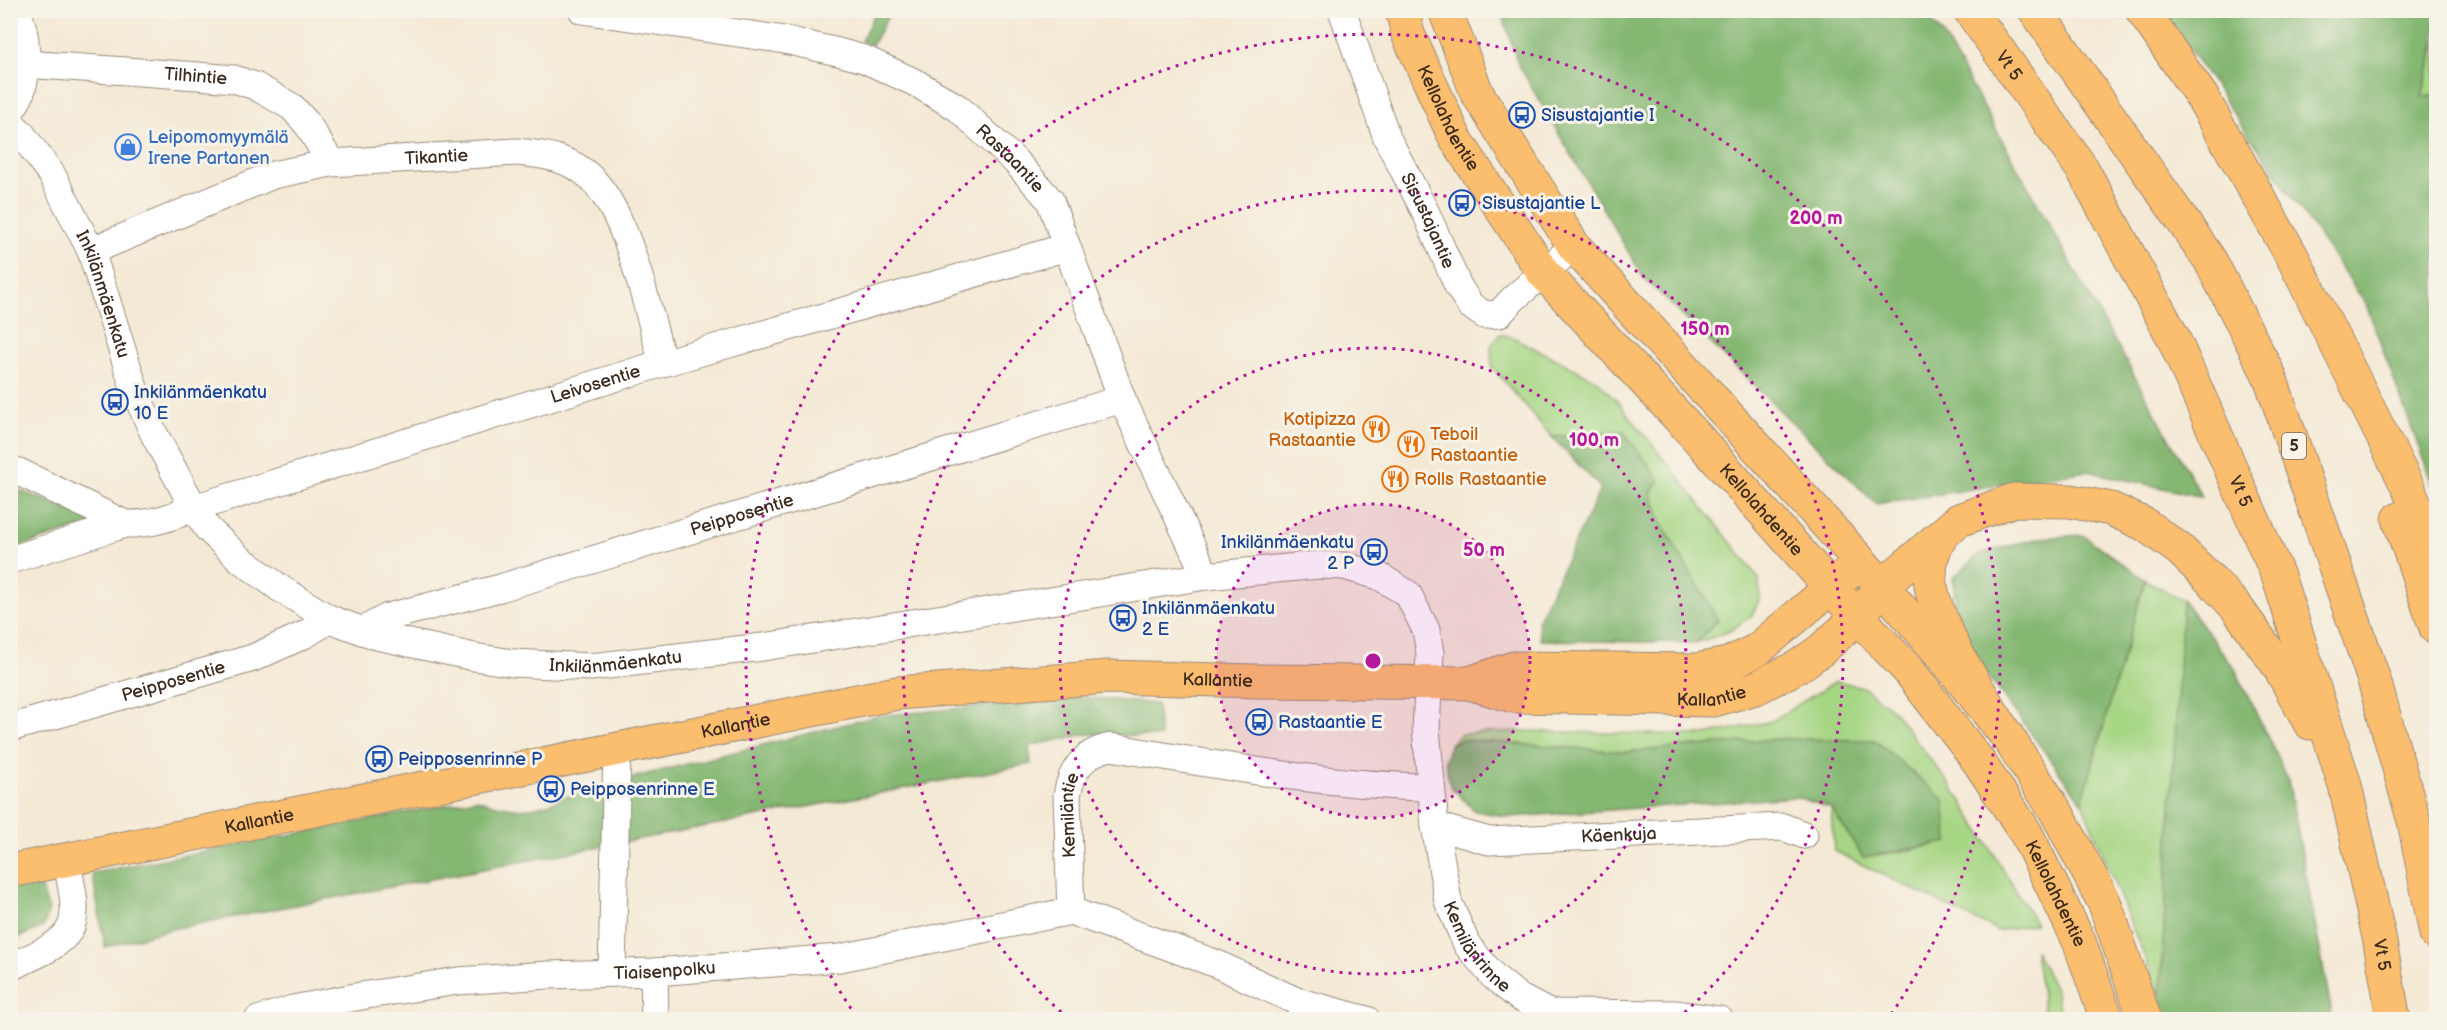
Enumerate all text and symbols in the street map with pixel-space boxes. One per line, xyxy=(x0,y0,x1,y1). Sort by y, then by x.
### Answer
street label: Vt 5 xyxy=(1991,46,2027,85)
street label: Kellolahdentie xyxy=(1413,62,1484,175)
street label: Tilhintie xyxy=(163,63,228,89)
bus stop icon: Sisustajantie I xyxy=(1507,100,1537,130)
place label: Sisustajantie I xyxy=(1541,105,1655,126)
street label: Rastaantie xyxy=(972,120,1049,197)
place label: Leipomomyymälä Irene Partanen xyxy=(148,127,289,169)
shop icon: Leipomomyymälä Irene Partanen xyxy=(113,132,143,162)
street label: Tikantie xyxy=(404,144,469,169)
street label: Sisustajantie xyxy=(1396,169,1460,272)
bus stop icon: Sisustajantie L xyxy=(1447,188,1477,218)
place label: Sisustajantie L xyxy=(1482,193,1601,214)
text: 200 m xyxy=(1789,208,1843,229)
street label: Inkilänmäenkatu xyxy=(72,227,134,360)
text: 150 m xyxy=(1680,319,1730,340)
street label: Leivosentie xyxy=(548,360,643,408)
place label: Inkilänmäenkatu 10 E xyxy=(134,382,267,424)
bus stop icon: Inkilänmäenkatu 10 E xyxy=(100,387,130,417)
place label: Kotipizza Rastaantie xyxy=(1268,409,1356,451)
restaurant icon: Kotipizza Rastaantie xyxy=(1361,414,1391,444)
place label: Teboil Rastaantie xyxy=(1430,424,1518,466)
restaurant icon: Teboil Rastaantie xyxy=(1396,429,1426,459)
text: 100 m xyxy=(1569,430,1619,451)
road number: 5 xyxy=(2282,433,2306,459)
street label: Kellolahdentie xyxy=(1715,459,1808,560)
restaurant icon: Rolls Rastaantie xyxy=(1380,464,1410,494)
place label: Rolls Rastaantie xyxy=(1414,469,1547,490)
street label: Vt 5 xyxy=(2225,472,2257,510)
street label: Peipposentie xyxy=(688,489,796,540)
place label: Inkilänmäenkatu 2 P xyxy=(1221,532,1355,574)
bus stop icon: Inkilänmäenkatu 2 P xyxy=(1359,537,1389,567)
text: 50 m xyxy=(1463,540,1505,561)
place label: Inkilänmäenkatu 2 E xyxy=(1142,598,1275,640)
bus stop icon: Inkilänmäenkatu 2 E xyxy=(1108,603,1138,633)
street label: Inkilänmäenkatu xyxy=(549,646,683,678)
centre of rings xyxy=(1363,651,1383,671)
street label: Peipposentie xyxy=(119,656,228,706)
street label: Kallantie xyxy=(1182,669,1253,691)
street label: Kallantie xyxy=(1676,681,1749,711)
bus stop icon: Rastaantie E xyxy=(1244,707,1274,737)
street label: Kallantie xyxy=(699,708,772,743)
place label: Rastaantie E xyxy=(1278,712,1383,733)
bus stop icon: Peipposenrinne P xyxy=(364,744,394,774)
place label: Peipposenrinne P xyxy=(398,749,543,770)
street label: Kemiläntie xyxy=(1056,769,1084,858)
bus stop icon: Peipposenrinne E xyxy=(536,774,566,804)
place label: Peipposenrinne E xyxy=(570,779,715,800)
street label: Kallantie xyxy=(222,804,296,838)
street label: Käenkuja xyxy=(1580,823,1657,847)
street label: Kellolahdentie xyxy=(2021,837,2091,950)
street label: Kemilänrinne xyxy=(1439,898,1515,997)
street label: Vt 5 xyxy=(2369,937,2395,972)
street label: Tiaisenpolku xyxy=(613,957,716,984)

